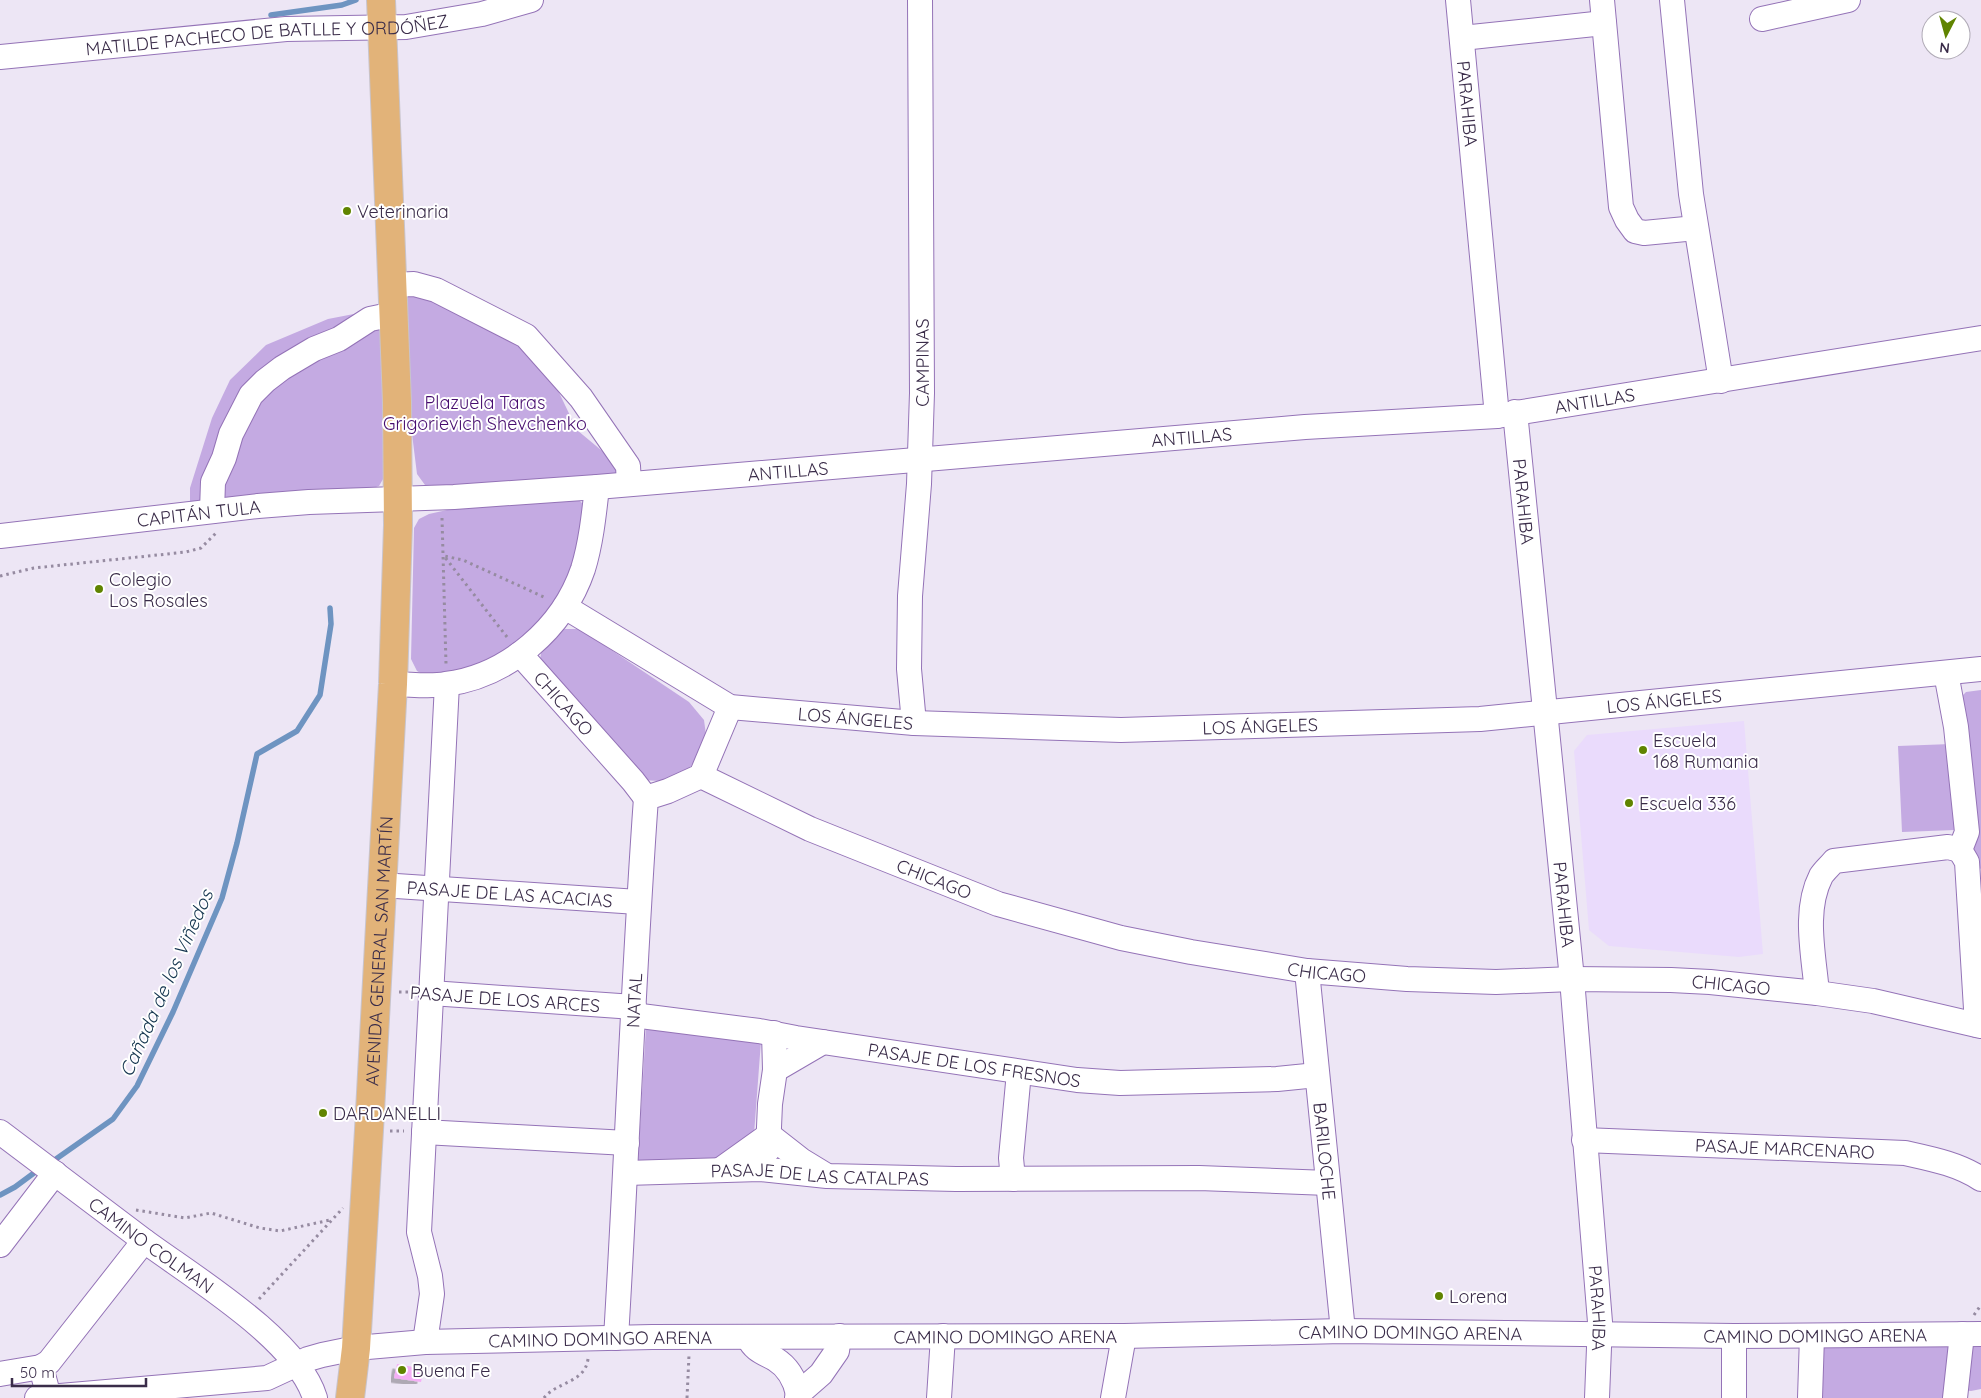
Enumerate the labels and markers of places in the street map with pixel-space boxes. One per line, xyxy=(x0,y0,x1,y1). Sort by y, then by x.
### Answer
place label: Veterinaria xyxy=(357,200,449,223)
marker: Veterinaria xyxy=(341,205,353,217)
place label: Colegio Los Rosales xyxy=(109,568,208,612)
marker: Colegio Los Rosales xyxy=(93,583,105,595)
place label: Escuela 168 Rumania xyxy=(1653,729,1759,773)
marker: Escuela 168 Rumania xyxy=(1637,744,1649,756)
place label: Escuela 336 xyxy=(1639,792,1736,815)
marker: Escuela 336 xyxy=(1623,797,1635,809)
place label: DARDANELLI xyxy=(333,1102,441,1125)
marker: DARDANELLI xyxy=(317,1107,329,1119)
place label: Lorena xyxy=(1449,1285,1507,1308)
marker: Lorena xyxy=(1433,1290,1445,1302)
place label: Buena Fe xyxy=(412,1359,490,1382)
marker: Buena Fe xyxy=(396,1364,408,1376)

